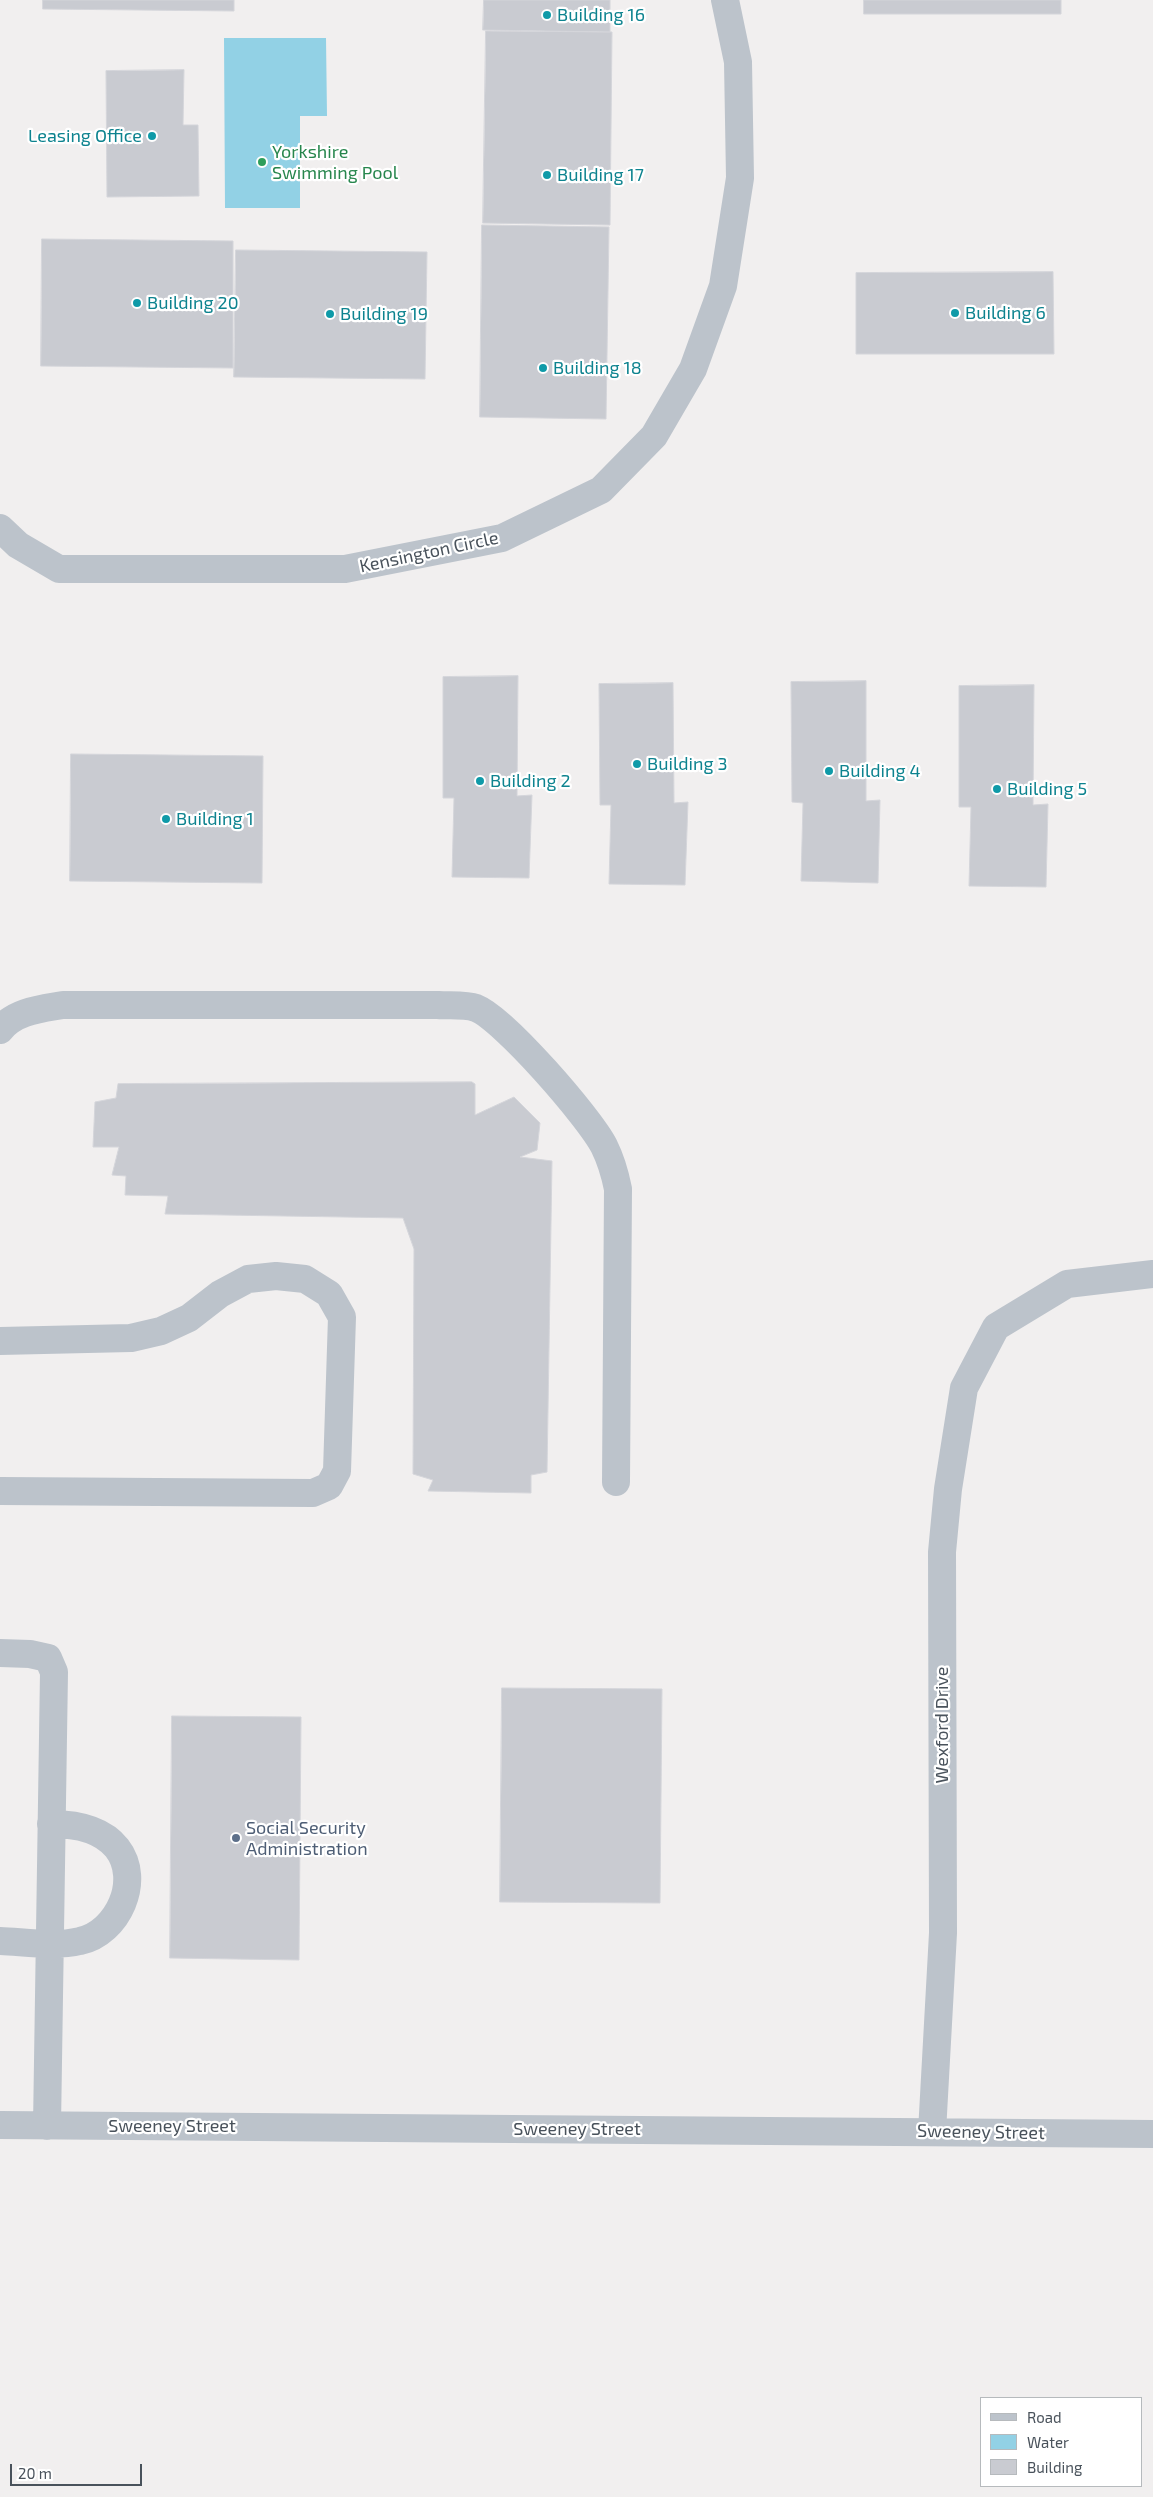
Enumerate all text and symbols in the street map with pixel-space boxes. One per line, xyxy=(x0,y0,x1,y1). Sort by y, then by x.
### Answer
place label: Building 16 xyxy=(557,4,645,26)
marker: Building 16 xyxy=(541,9,553,21)
place label: Leasing Office xyxy=(28,125,142,147)
marker: Leasing Office xyxy=(146,130,158,142)
place label: Yorkshire Swimming Pool xyxy=(272,141,398,183)
marker: Yorkshire Swimming Pool xyxy=(256,156,268,168)
place label: Building 17 xyxy=(557,164,644,186)
marker: Building 17 xyxy=(541,169,553,181)
place label: Building 20 xyxy=(147,292,238,314)
marker: Building 20 xyxy=(131,297,143,309)
place label: Building 6 xyxy=(965,302,1046,324)
place label: Building 19 xyxy=(340,303,428,325)
marker: Building 6 xyxy=(949,307,961,319)
marker: Building 19 xyxy=(324,308,336,320)
place label: Building 18 xyxy=(553,357,642,379)
marker: Building 18 xyxy=(537,362,549,374)
street label: Kensington Circle xyxy=(357,527,501,577)
place label: Building 3 xyxy=(647,753,728,775)
marker: Building 3 xyxy=(631,758,643,770)
place label: Building 4 xyxy=(839,760,921,782)
marker: Building 4 xyxy=(823,765,835,777)
place label: Building 2 xyxy=(490,770,571,792)
marker: Building 2 xyxy=(474,775,486,787)
place label: Building 5 xyxy=(1007,778,1087,800)
marker: Building 5 xyxy=(991,783,1003,795)
place label: Building 1 xyxy=(176,808,254,830)
marker: Building 1 xyxy=(160,813,172,825)
street label: Wexford Drive xyxy=(931,1667,953,1783)
place label: Social Security Administration xyxy=(246,1817,368,1860)
marker: Social Security Administration xyxy=(230,1832,242,1844)
street label: Sweeney Street xyxy=(108,2115,236,2137)
street label: Sweeney Street xyxy=(513,2118,641,2140)
street label: Sweeney Street xyxy=(917,2120,1045,2144)
legend xyxy=(980,2397,1143,2487)
text: Road xyxy=(1027,2408,1062,2426)
text: Water xyxy=(1027,2433,1069,2451)
scale bar xyxy=(12,2454,145,2486)
text: Building xyxy=(1027,2458,1082,2476)
text: 20 m xyxy=(18,2464,52,2482)

